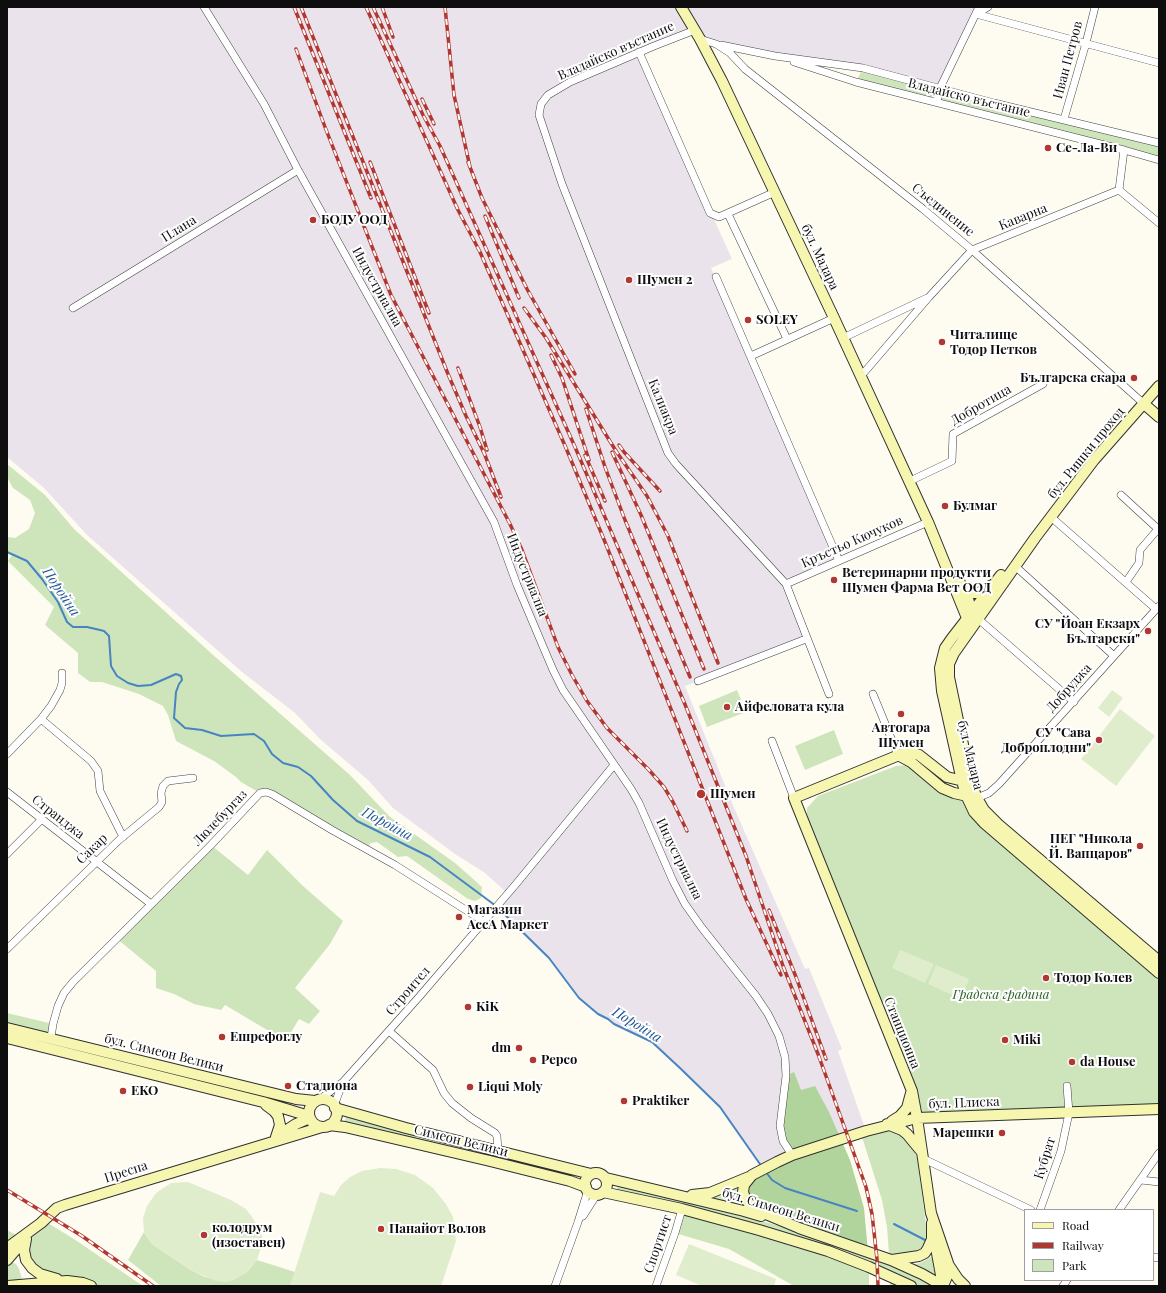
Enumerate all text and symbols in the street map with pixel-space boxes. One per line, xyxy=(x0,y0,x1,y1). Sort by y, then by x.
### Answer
street label: Владайско въстание xyxy=(555,18,677,84)
street label: Иван Петров xyxy=(1050,19,1086,101)
street label: Владайско въстание xyxy=(906,75,1032,121)
place label: Се-Ла-Ви xyxy=(1056,140,1117,156)
marker: Се-Ла-Ви xyxy=(1043,143,1053,153)
street label: Съединение xyxy=(909,180,977,240)
street label: Каварна xyxy=(997,200,1049,234)
street label: Плана xyxy=(159,212,199,246)
place label: БОДУ ООД xyxy=(321,212,388,228)
marker: БОДУ ООД xyxy=(308,215,318,225)
street label: бул. Мадара xyxy=(798,222,842,292)
street label: Индустриална xyxy=(349,244,405,330)
place label: Шумен 2 xyxy=(637,272,692,288)
marker: Шумен 2 xyxy=(624,275,634,285)
place label: SOLEY xyxy=(756,312,798,328)
marker: SOLEY xyxy=(743,315,753,325)
place label: Читалище Тодор Петков xyxy=(950,327,1037,358)
marker: Читалище Тодор Петков xyxy=(937,337,947,347)
place label: Българска скара xyxy=(1020,370,1126,386)
marker: Българска скара xyxy=(1129,373,1139,383)
street label: Калиакра xyxy=(645,377,681,437)
street label: Добротица xyxy=(948,382,1014,428)
street label: бул. Ришки проход xyxy=(1044,404,1128,502)
place label: Булмаг xyxy=(953,498,997,514)
marker: Булмаг xyxy=(940,501,950,511)
street label: Кръстьо Кючуков xyxy=(799,513,905,571)
street label: Индустриална xyxy=(503,531,551,619)
water label: Поройна xyxy=(39,564,83,620)
place label: Ветеринарни продукти Шумен Фарма Вет ООД xyxy=(842,565,991,596)
marker: Ветеринарни продукти Шумен Фарма Вет ООД xyxy=(829,575,839,585)
place label: СУ "Йоан Екзарх Български" xyxy=(1035,616,1140,647)
marker: СУ "Йоан Екзарх Български" xyxy=(1143,626,1153,636)
street label: Добруджа xyxy=(1043,661,1095,715)
place label: Айфеловата кула xyxy=(735,699,844,715)
marker: Айфеловата кула xyxy=(722,702,732,712)
marker: Автогара Шумен xyxy=(896,709,906,719)
street label: бул. Мадара xyxy=(954,719,986,791)
place label: Автогара Шумен xyxy=(872,720,930,751)
place label: СУ "Сава Доброплодни" xyxy=(1001,725,1091,756)
marker: СУ "Сава Доброплодни" xyxy=(1094,735,1104,745)
place label: Шумен xyxy=(710,786,756,802)
street label: Люлебургаз xyxy=(189,787,251,849)
marker: Шумен xyxy=(695,788,707,800)
street label: Странджа xyxy=(29,792,87,842)
water label: Поройна xyxy=(359,804,415,844)
street label: Индустриална xyxy=(653,816,705,902)
street label: Сакар xyxy=(73,831,111,867)
place label: ПЕГ "Никола Й. Вапцаров" xyxy=(1049,831,1132,862)
marker: ПЕГ "Никола Й. Вапцаров" xyxy=(1135,841,1145,851)
place label: Магазин АссА Маркет xyxy=(467,902,549,933)
marker: Магазин АссА Маркет xyxy=(454,912,464,922)
street label: Строител xyxy=(383,963,433,1019)
place label: Тодор Колев xyxy=(1054,970,1132,986)
marker: Тодор Колев xyxy=(1041,973,1051,983)
park label: Градска градина xyxy=(952,987,1050,1003)
street label: Станционна xyxy=(880,995,924,1071)
place label: KiK xyxy=(476,999,499,1015)
marker: KiK xyxy=(463,1002,473,1012)
water label: Поройна xyxy=(609,1004,665,1046)
place label: Ешрефоглу xyxy=(230,1029,302,1045)
street label: бул. Симеон Велики xyxy=(103,1031,225,1075)
marker: Ешрефоглу xyxy=(217,1032,227,1042)
place label: Miki xyxy=(1013,1032,1041,1048)
marker: Miki xyxy=(1000,1035,1010,1045)
place label: dm xyxy=(491,1040,511,1056)
marker: dm xyxy=(514,1043,524,1053)
place label: Pepco xyxy=(541,1052,577,1068)
place label: da House xyxy=(1080,1054,1135,1070)
marker: Pepco xyxy=(528,1055,538,1065)
marker: da House xyxy=(1067,1057,1077,1067)
place label: Стадиона xyxy=(296,1078,357,1094)
place label: Liqui Moly xyxy=(478,1079,542,1095)
marker: Стадиона xyxy=(283,1081,293,1091)
marker: Liqui Moly xyxy=(465,1082,475,1092)
place label: EKO xyxy=(131,1083,158,1099)
marker: EKO xyxy=(118,1086,128,1096)
place label: Praktiker xyxy=(632,1093,689,1109)
street label: бул. Плиска xyxy=(928,1094,1000,1112)
marker: Praktiker xyxy=(619,1096,629,1106)
street label: Симеон Велики xyxy=(412,1122,510,1160)
place label: Марешки xyxy=(932,1125,994,1141)
marker: Марешки xyxy=(997,1128,1007,1138)
street label: Кубрат xyxy=(1031,1135,1059,1181)
street label: Преспа xyxy=(102,1158,150,1186)
street label: бул. Симеон Велики xyxy=(720,1185,842,1235)
legend xyxy=(1024,1209,1154,1281)
street label: Спортист xyxy=(641,1213,675,1275)
text: Road xyxy=(1062,1217,1089,1233)
place label: колодрум (изоставен) xyxy=(212,1220,285,1251)
place label: Панайот Волов xyxy=(389,1221,486,1237)
marker: Панайот Волов xyxy=(376,1224,386,1234)
marker: колодрум (изоставен) xyxy=(199,1230,209,1240)
text: Railway xyxy=(1062,1237,1104,1253)
text: Park xyxy=(1062,1257,1087,1273)

